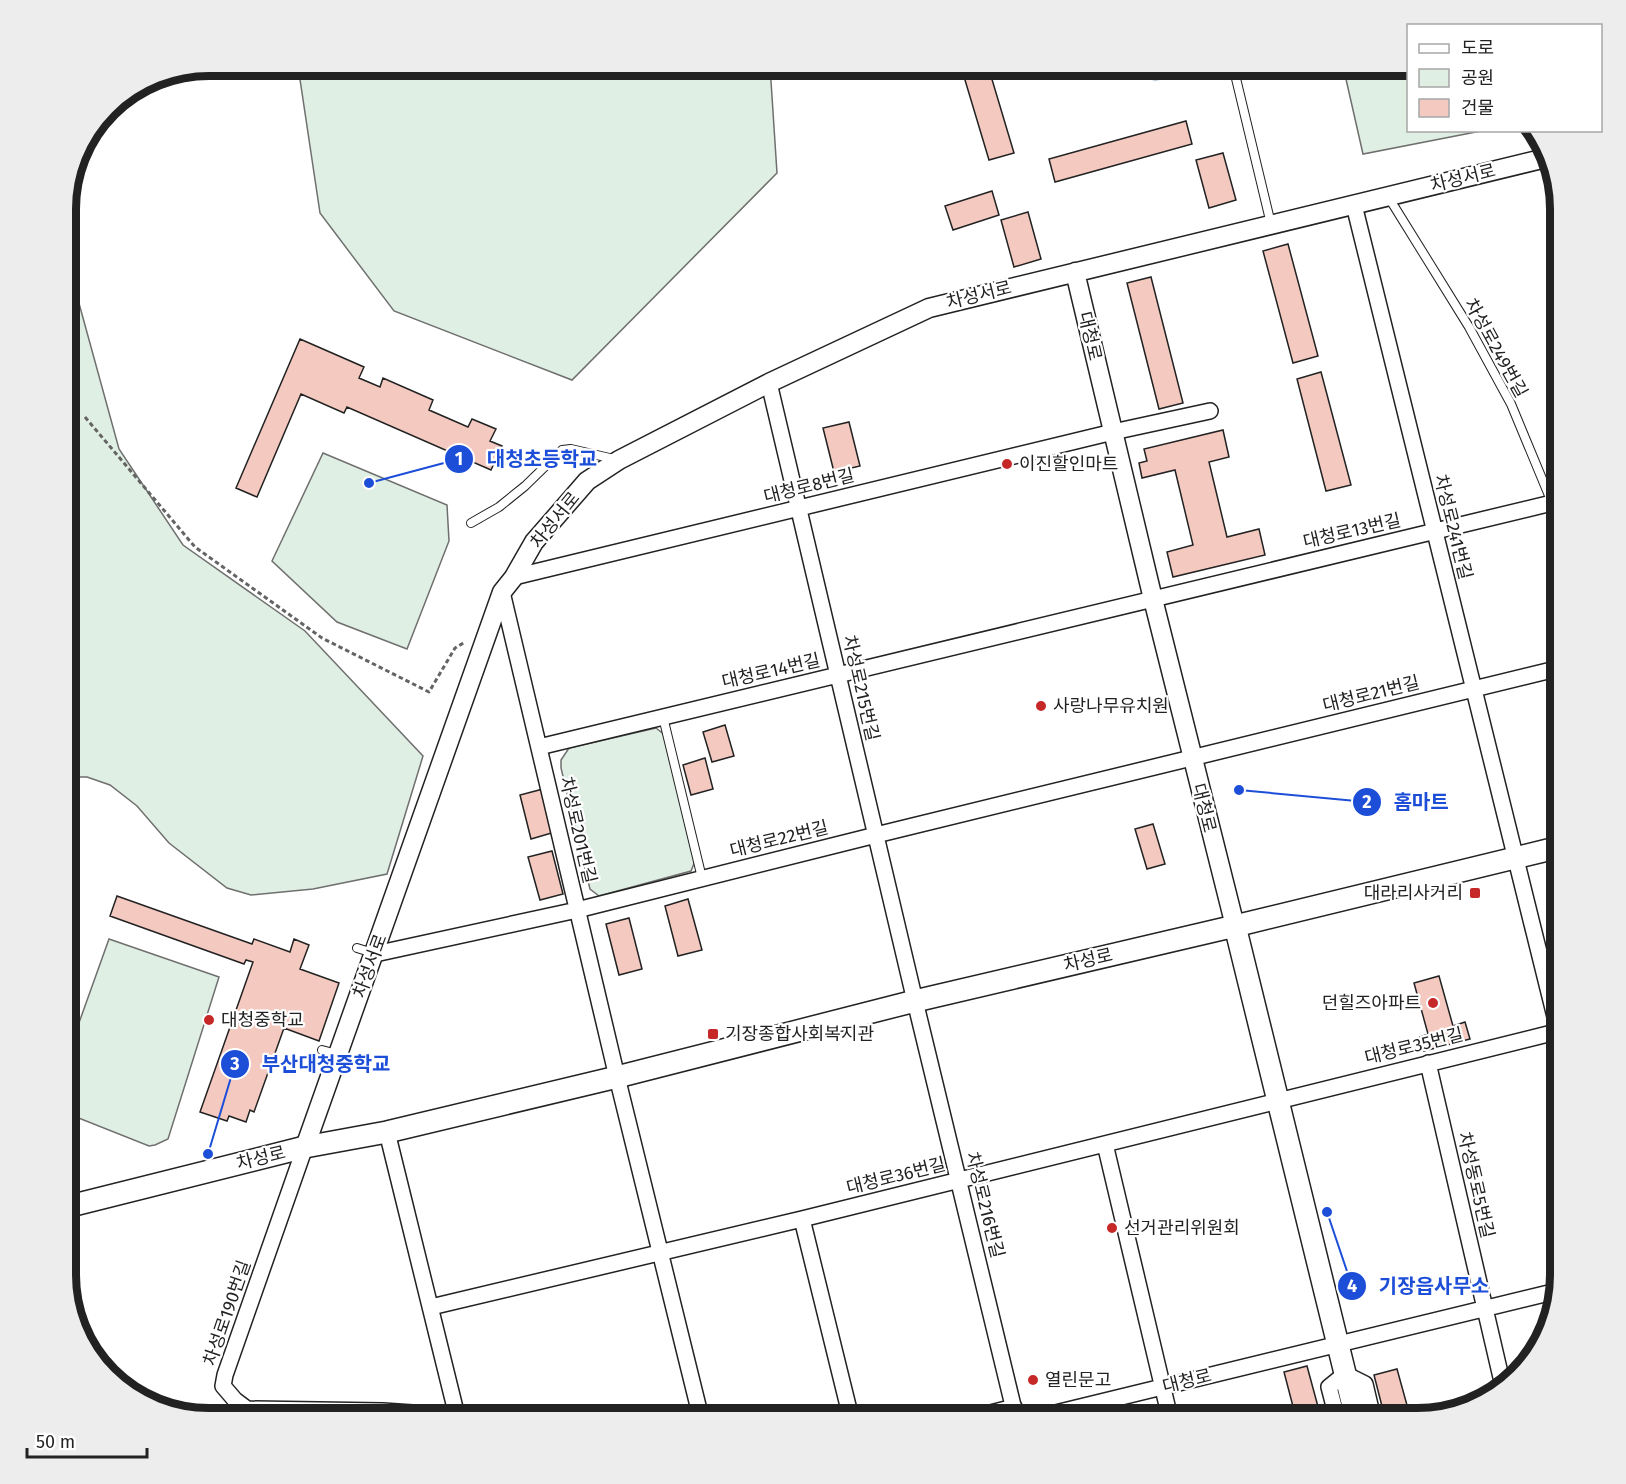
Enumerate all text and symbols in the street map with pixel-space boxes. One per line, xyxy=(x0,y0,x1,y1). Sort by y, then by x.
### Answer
legend xyxy=(1407,24,1602,132)
text: 도로 xyxy=(1461,37,1494,59)
text: 공원 xyxy=(1461,67,1494,89)
text: 건물 xyxy=(1461,97,1494,119)
street label: 차성서로 xyxy=(1428,159,1498,197)
street label: 차성서로 xyxy=(944,276,1014,314)
street label: 차성로249번길 xyxy=(1460,295,1532,401)
street label: 대청로 xyxy=(1074,309,1106,363)
callout: 대청초등학교 xyxy=(444,440,609,478)
text: 대청초등학교 xyxy=(487,447,597,471)
text: 1 xyxy=(455,448,463,470)
place label: 이진할인마트 xyxy=(1019,453,1118,475)
marker: 이진할인마트 xyxy=(1000,457,1014,471)
street label: 대청로8번길 xyxy=(761,464,857,508)
street label: 차성로241번길 xyxy=(1429,472,1477,582)
street label: 차성서로 xyxy=(526,487,584,553)
street label: 대청로13번길 xyxy=(1301,509,1403,553)
street label: 차성로215번길 xyxy=(838,633,884,743)
street label: 대청로14번길 xyxy=(720,649,822,693)
street label: 대청로21번길 xyxy=(1320,671,1422,717)
place label: 사랑나무유치원 xyxy=(1053,695,1169,717)
marker: 사랑나무유치원 xyxy=(1034,699,1048,713)
street label: 차성로201번길 xyxy=(555,774,601,886)
street label: 대청로 xyxy=(1187,781,1221,835)
callout: 홈마트 xyxy=(1352,783,1461,821)
text: 홈마트 xyxy=(1393,790,1449,814)
text: 2 xyxy=(1362,791,1372,813)
street label: 대청로22번길 xyxy=(728,816,830,862)
place label: 대라리사거리 xyxy=(1364,882,1463,904)
marker: 대라리사거리 xyxy=(1468,886,1482,900)
street label: 차성서로 xyxy=(348,931,392,1001)
street label: 차성로 xyxy=(1061,944,1115,976)
place label: 던힐즈아파트 xyxy=(1322,992,1421,1014)
marker: 던힐즈아파트 xyxy=(1426,996,1440,1010)
place label: 대청중학교 xyxy=(221,1009,304,1031)
marker: 대청중학교 xyxy=(202,1013,216,1027)
place label: 기장종합사회복지관 xyxy=(725,1023,874,1045)
street label: 대청로35번길 xyxy=(1362,1023,1466,1069)
marker: 기장종합사회복지관 xyxy=(706,1027,720,1041)
callout: 부산대청중학교 xyxy=(220,1045,403,1083)
text: 부산대청중학교 xyxy=(262,1052,390,1076)
text: 3 xyxy=(229,1053,240,1075)
street label: 차성동로5번길 xyxy=(1453,1130,1499,1240)
street label: 차성로 xyxy=(234,1141,288,1175)
street label: 차성로216번길 xyxy=(961,1150,1009,1260)
street label: 대청로36번길 xyxy=(844,1153,948,1199)
place label: 선거관리위원회 xyxy=(1124,1217,1240,1239)
marker: 선거관리위원회 xyxy=(1105,1221,1119,1235)
street label: 차성로190번길 xyxy=(199,1257,255,1369)
callout: 기장읍사무소 xyxy=(1337,1267,1501,1305)
text: 기장읍사무소 xyxy=(1379,1274,1489,1298)
text: 4 xyxy=(1347,1275,1357,1297)
street label: 대청로 xyxy=(1160,1364,1214,1398)
place label: 열린문고 xyxy=(1045,1369,1111,1391)
marker: 열린문고 xyxy=(1026,1373,1040,1387)
scale bar xyxy=(27,1421,147,1459)
text: 50 m xyxy=(36,1431,75,1453)

